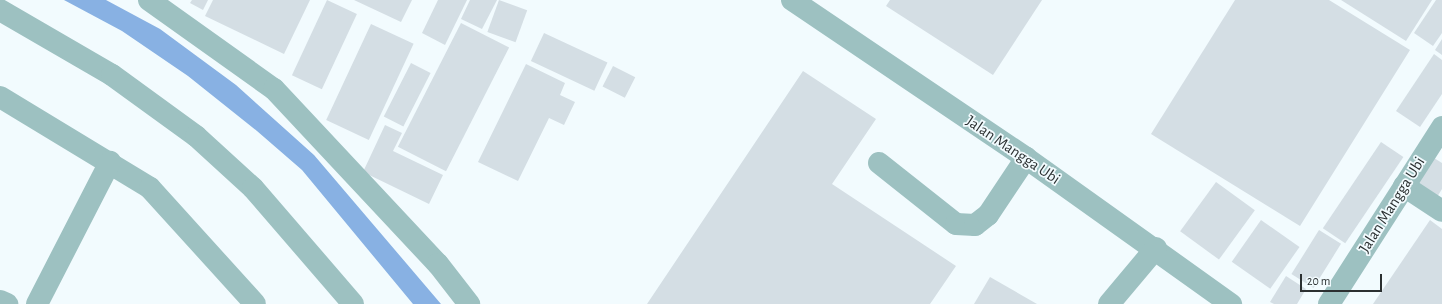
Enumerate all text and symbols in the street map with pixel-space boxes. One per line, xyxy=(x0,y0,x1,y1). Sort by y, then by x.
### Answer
street label: Jalan Mangga Ubi xyxy=(962,111,1064,189)
street label: Jalan Mangga Ubi xyxy=(1355,153,1429,257)
scale bar xyxy=(1302,266,1384,292)
text: 20 m xyxy=(1307,275,1330,287)

